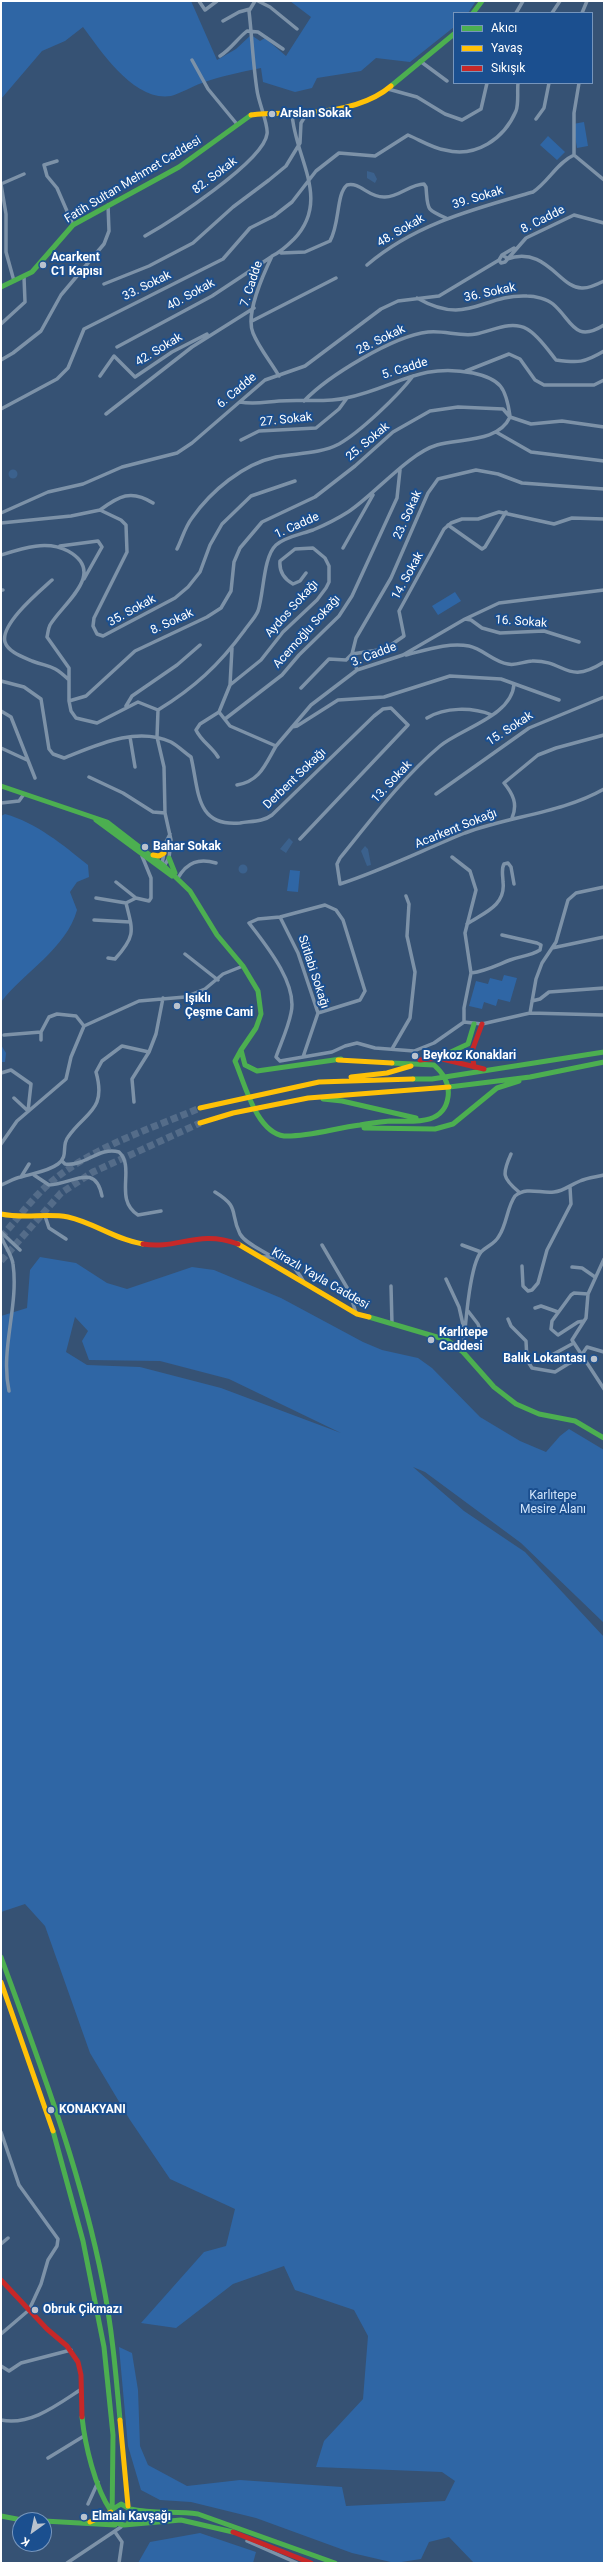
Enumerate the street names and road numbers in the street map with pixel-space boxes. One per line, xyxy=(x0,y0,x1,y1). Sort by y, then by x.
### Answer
street label: Fatih Sultan Mehmet Caddesi xyxy=(62,133,204,227)
street label: 82. Sokak xyxy=(190,155,240,197)
street label: 39. Sokak xyxy=(451,183,505,213)
street label: 8. Cadde xyxy=(519,203,567,237)
street label: 48. Sokak xyxy=(375,212,427,250)
street label: 7. Cadde xyxy=(238,259,266,309)
street label: 33. Sokak xyxy=(120,268,174,304)
street label: 40. Sokak xyxy=(165,276,217,314)
street label: 36. Sokak xyxy=(463,281,517,305)
street label: 28. Sokak xyxy=(354,322,408,358)
street label: 42. Sokak xyxy=(133,330,185,370)
street label: 5. Cadde xyxy=(380,355,430,383)
street label: 6. Cadde xyxy=(214,370,260,412)
street label: 27. Sokak xyxy=(259,410,313,430)
street label: 25. Sokak xyxy=(343,420,393,464)
street label: 23. Sokak xyxy=(391,488,425,542)
street label: 1. Cadde xyxy=(273,510,321,542)
street label: 14. Sokak xyxy=(389,550,427,602)
street label: Aydos Sokağı xyxy=(262,577,322,641)
street label: 35. Sokak xyxy=(106,592,158,630)
street label: Acemoğlu Sokağı xyxy=(270,592,344,672)
street label: 8. Sokak xyxy=(148,606,196,638)
street label: 16. Sokak xyxy=(494,613,548,631)
street label: 3. Cadde xyxy=(349,640,399,670)
street label: 15. Sokak xyxy=(484,709,536,749)
street label: Derbent Sokağı xyxy=(261,746,329,812)
street label: 13. Sokak xyxy=(369,758,415,806)
street label: Acarkent Sokağı xyxy=(413,806,499,852)
street label: Sütlabi Sokağı xyxy=(294,934,332,1010)
street label: Kirazlı Yayla Caddesi xyxy=(269,1245,371,1313)

